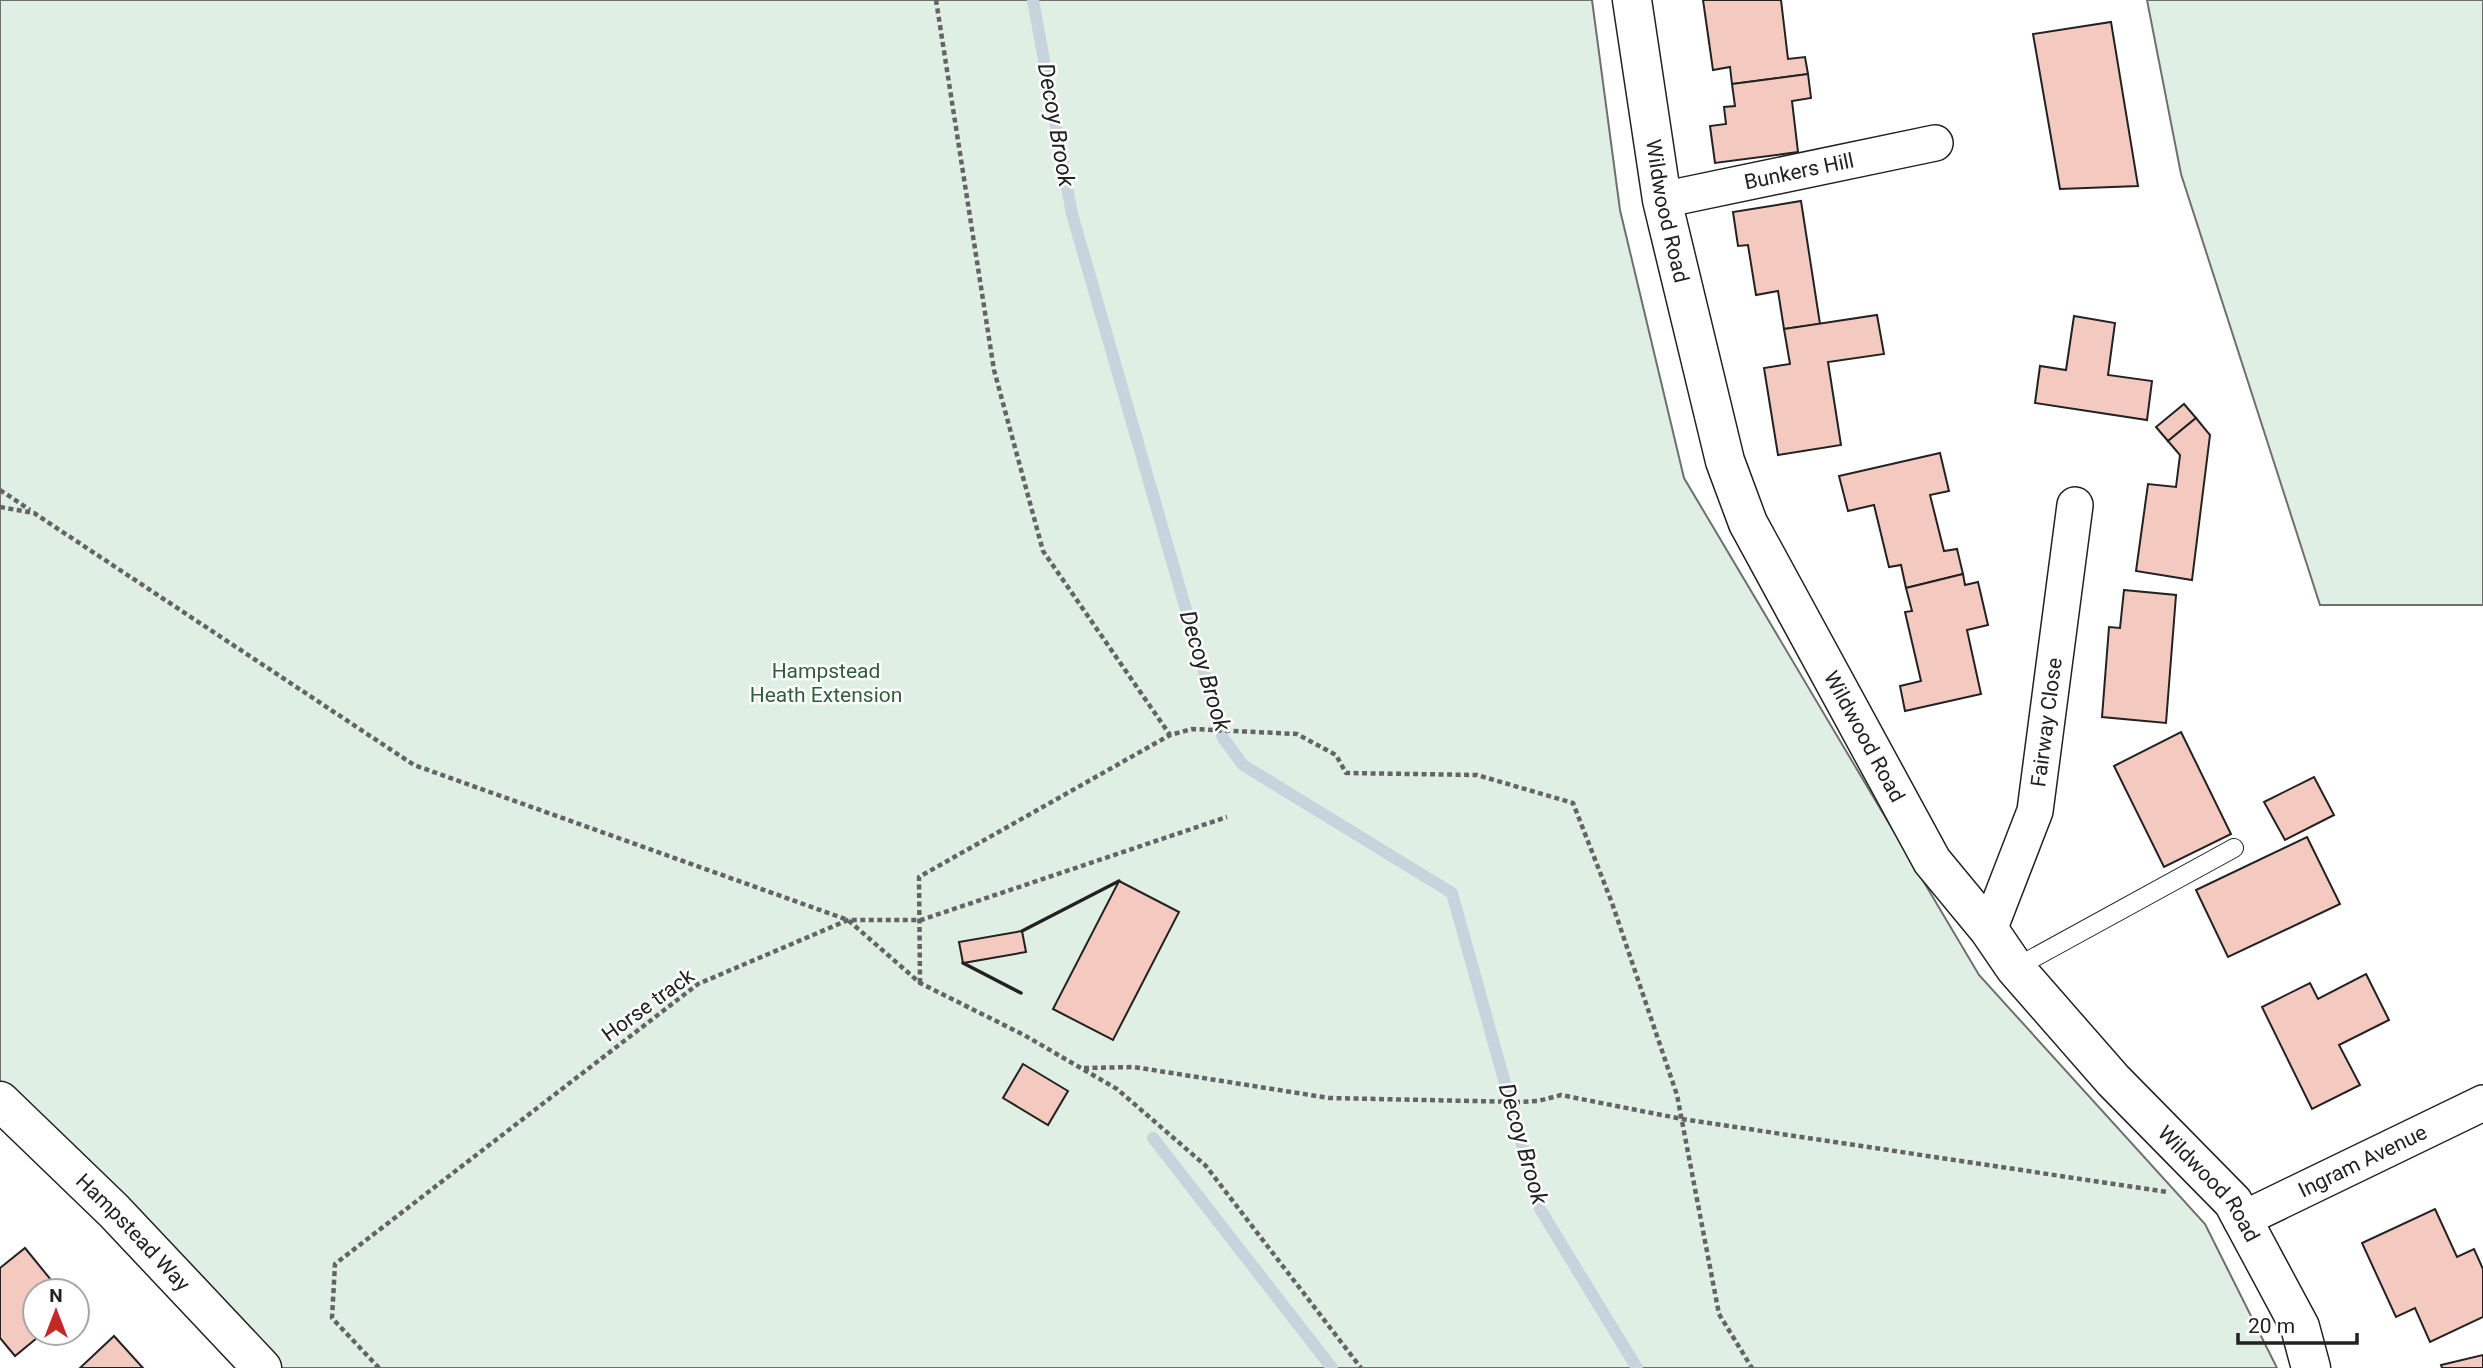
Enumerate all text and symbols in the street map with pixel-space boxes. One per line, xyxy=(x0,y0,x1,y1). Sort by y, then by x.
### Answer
water label: Decoy Brook xyxy=(1032,61,1080,190)
street label: Wildwood Road xyxy=(1641,138,1694,285)
street label: Bunkers Hill xyxy=(1742,148,1856,195)
water label: Decoy Brook xyxy=(1174,607,1236,735)
street label: Fairway Close xyxy=(2026,656,2067,788)
park label: Hampstead Heath Extension xyxy=(750,659,902,707)
street label: Wildwood Road xyxy=(1819,667,1910,806)
street label: Horse track xyxy=(597,963,699,1046)
water label: Decoy Brook xyxy=(1493,1080,1553,1208)
street label: Ingram Avenue xyxy=(2294,1120,2431,1202)
street label: Wildwood Road xyxy=(2153,1121,2264,1246)
street label: Hampstead Way xyxy=(71,1169,195,1296)
north arrow xyxy=(21,1277,91,1347)
text: N xyxy=(49,1284,63,1307)
scale bar xyxy=(2238,1302,2357,1346)
text: 20 m xyxy=(2248,1314,2295,1338)

